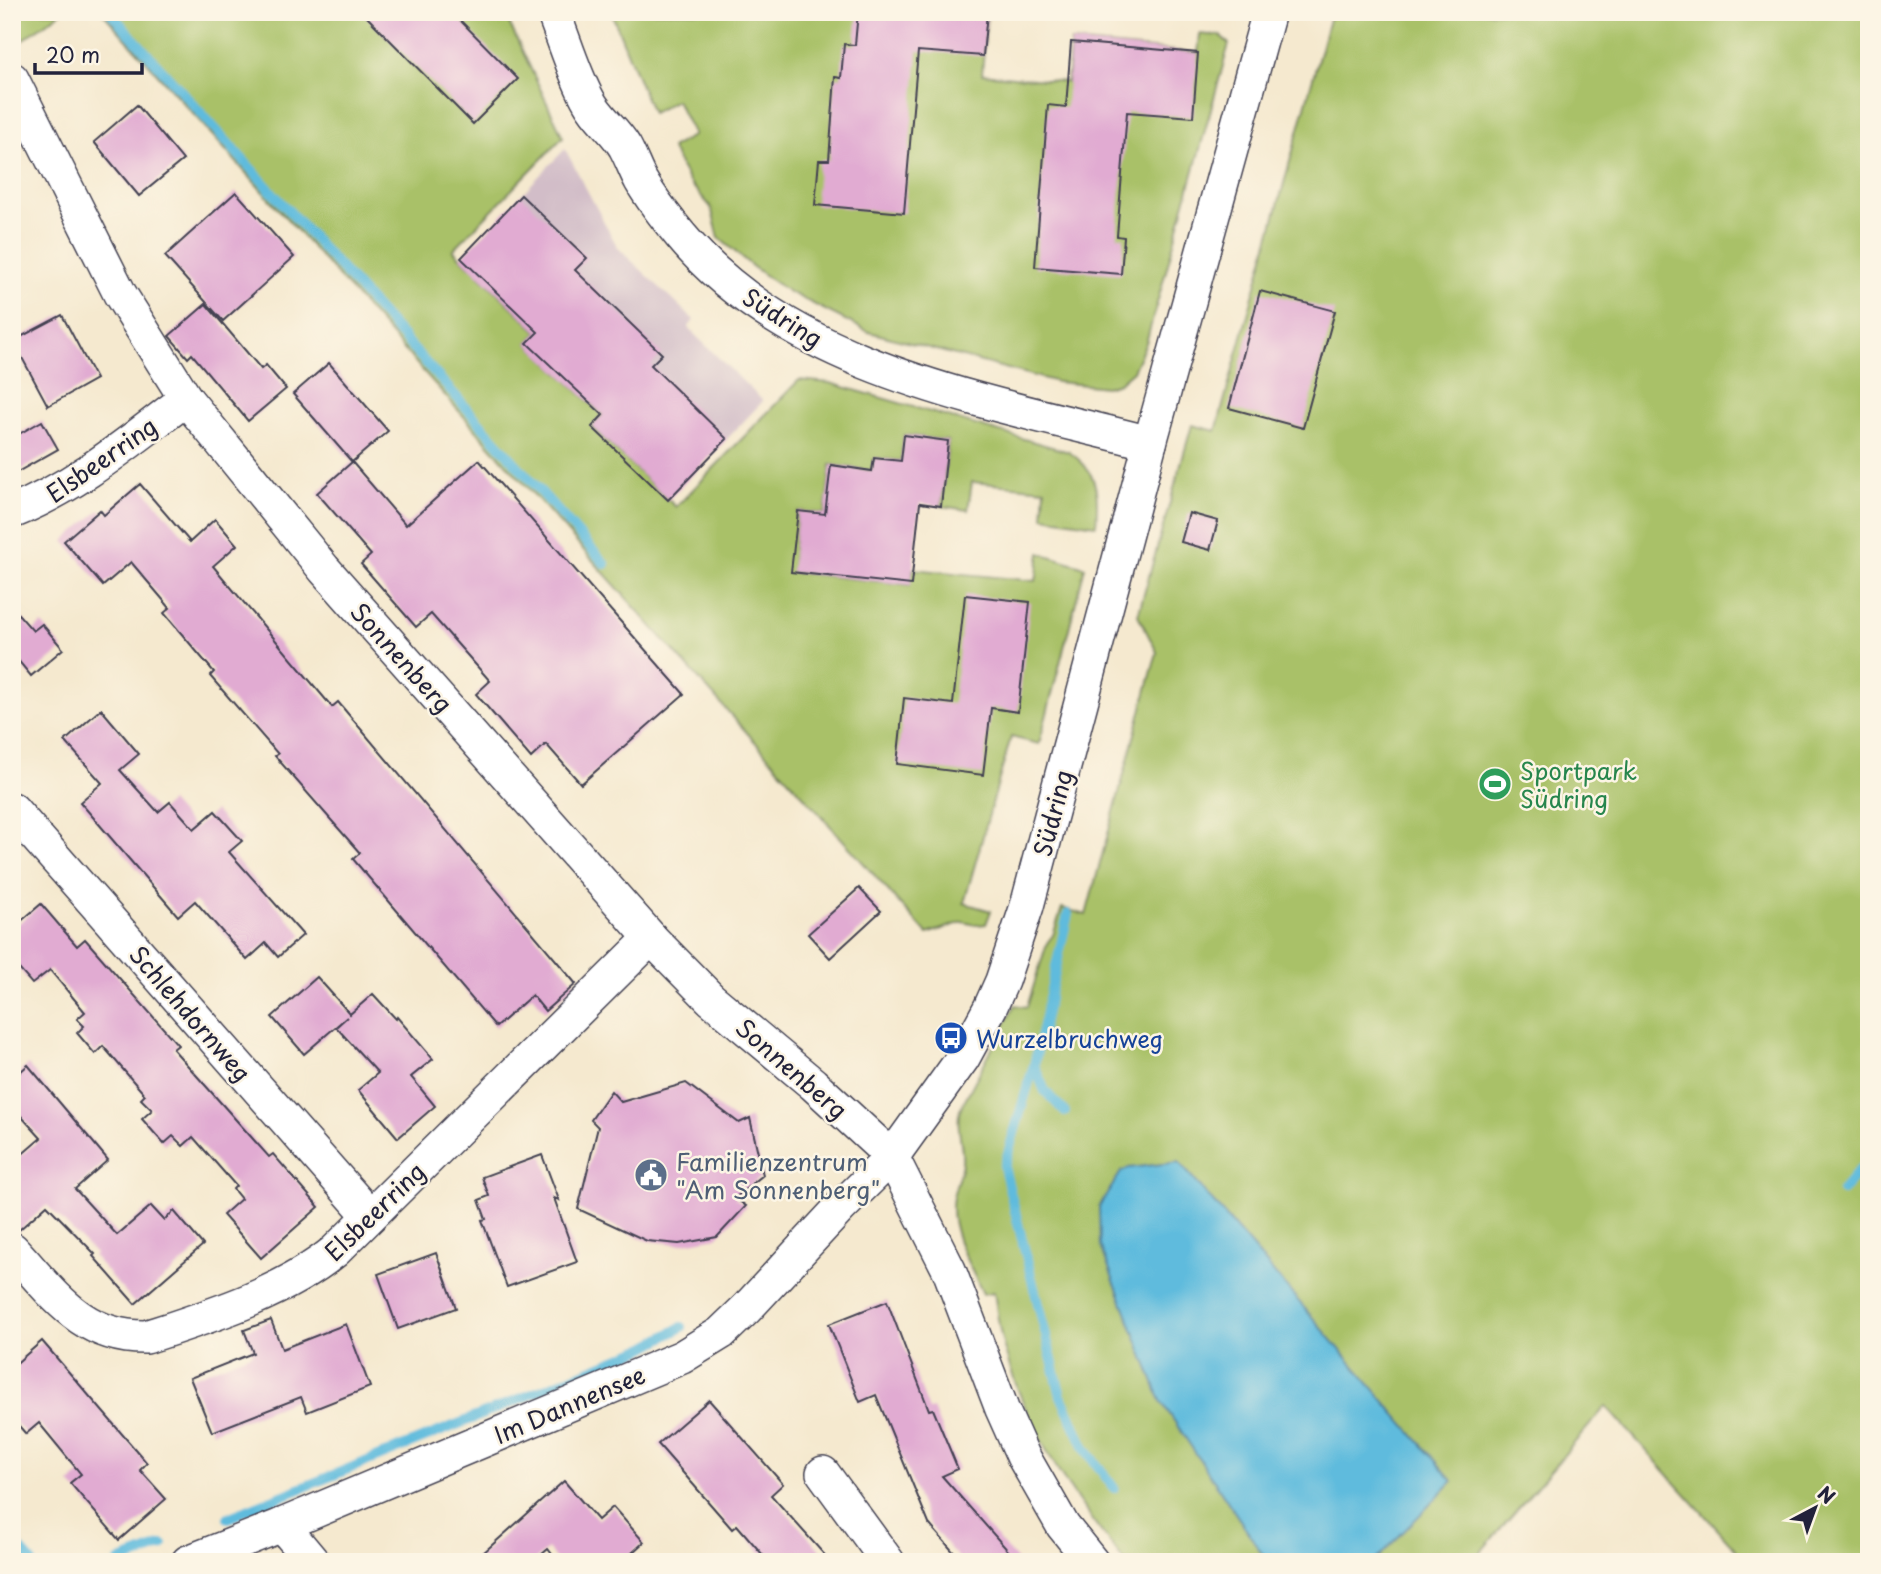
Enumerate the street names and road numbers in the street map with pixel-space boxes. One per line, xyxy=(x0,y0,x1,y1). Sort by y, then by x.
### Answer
street label: Südring xyxy=(736,278,830,356)
street label: Elsbeerring xyxy=(38,408,164,510)
street label: Sonnenberg xyxy=(343,594,461,720)
street label: Südring xyxy=(1023,766,1081,860)
street label: Schlehdornweg xyxy=(122,937,260,1089)
street label: Sonnenberg xyxy=(728,1009,856,1127)
street label: Elsbeerring xyxy=(315,1154,433,1268)
street label: Im Dannensee xyxy=(488,1356,650,1452)

